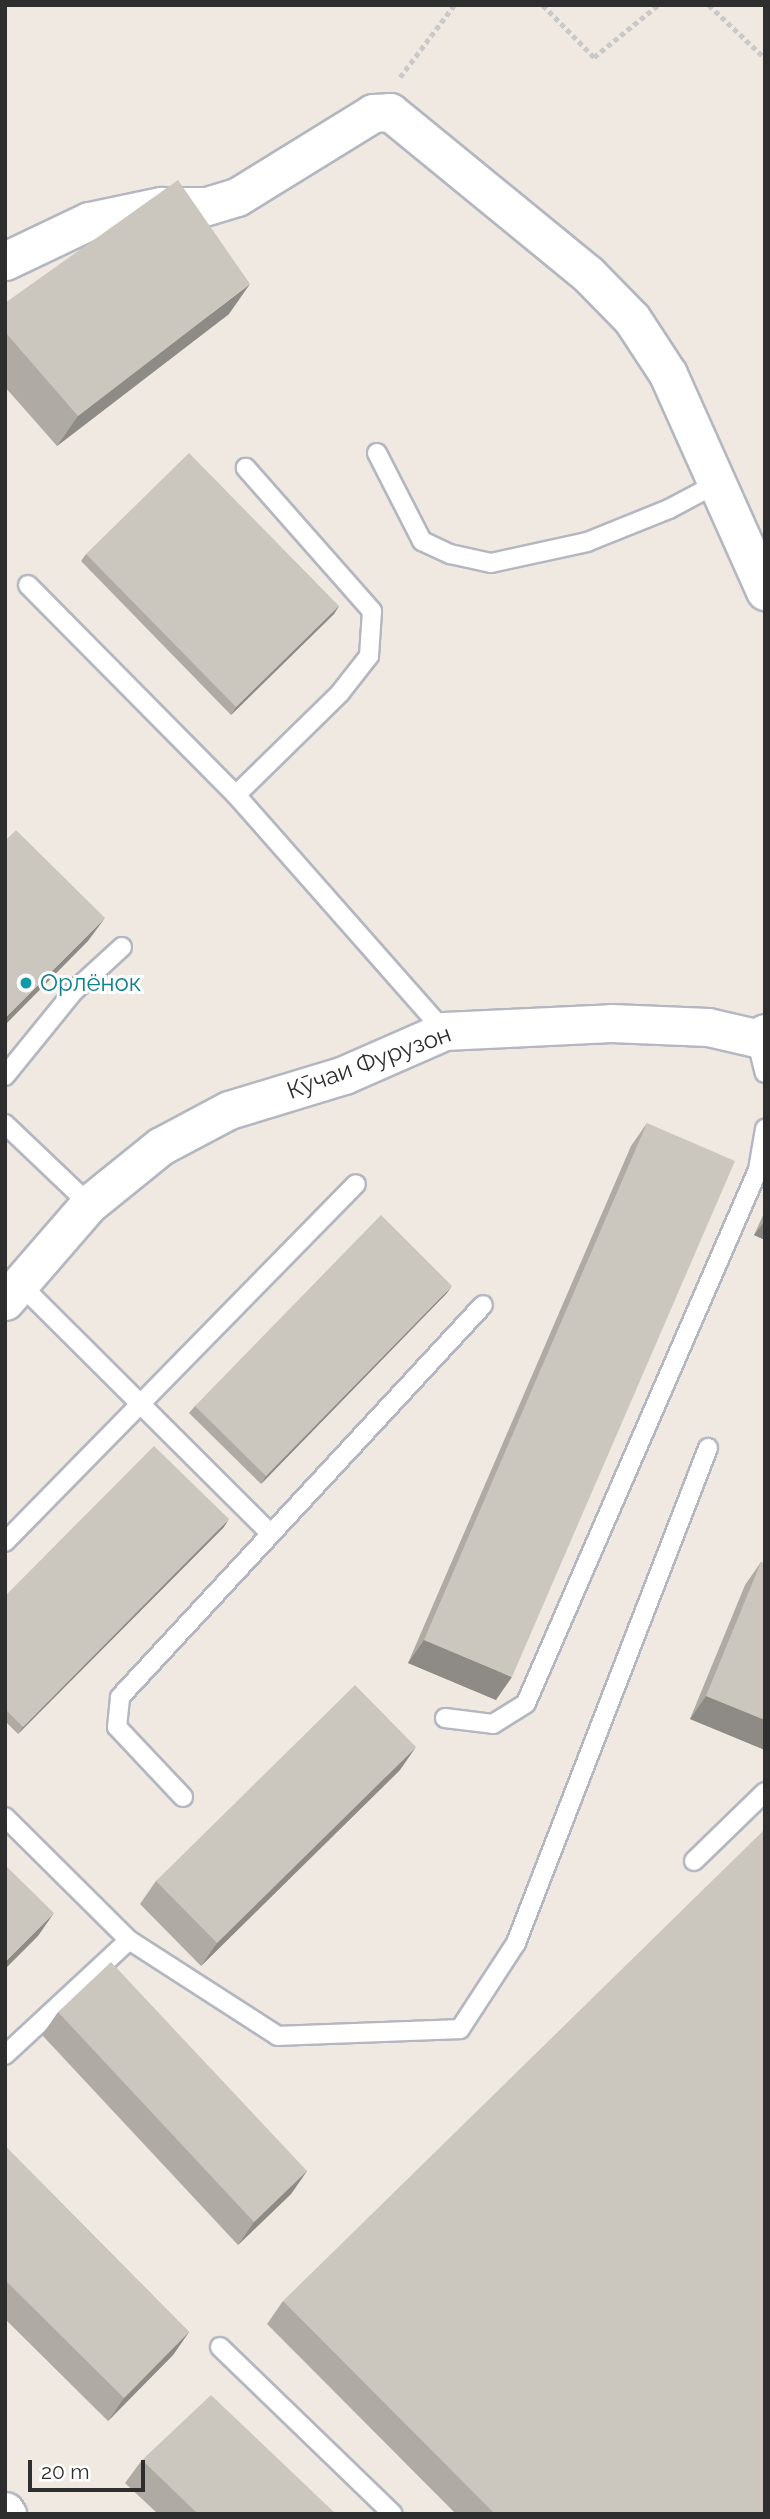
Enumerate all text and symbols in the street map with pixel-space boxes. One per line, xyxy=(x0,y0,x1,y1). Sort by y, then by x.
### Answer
place label: Орлёнок xyxy=(40,969,141,997)
marker: Орлёнок xyxy=(18,975,34,991)
street label: Кӯчаи Фурузон xyxy=(283,1019,455,1105)
scale bar xyxy=(32,2446,149,2490)
text: 20 m xyxy=(41,2459,89,2484)

